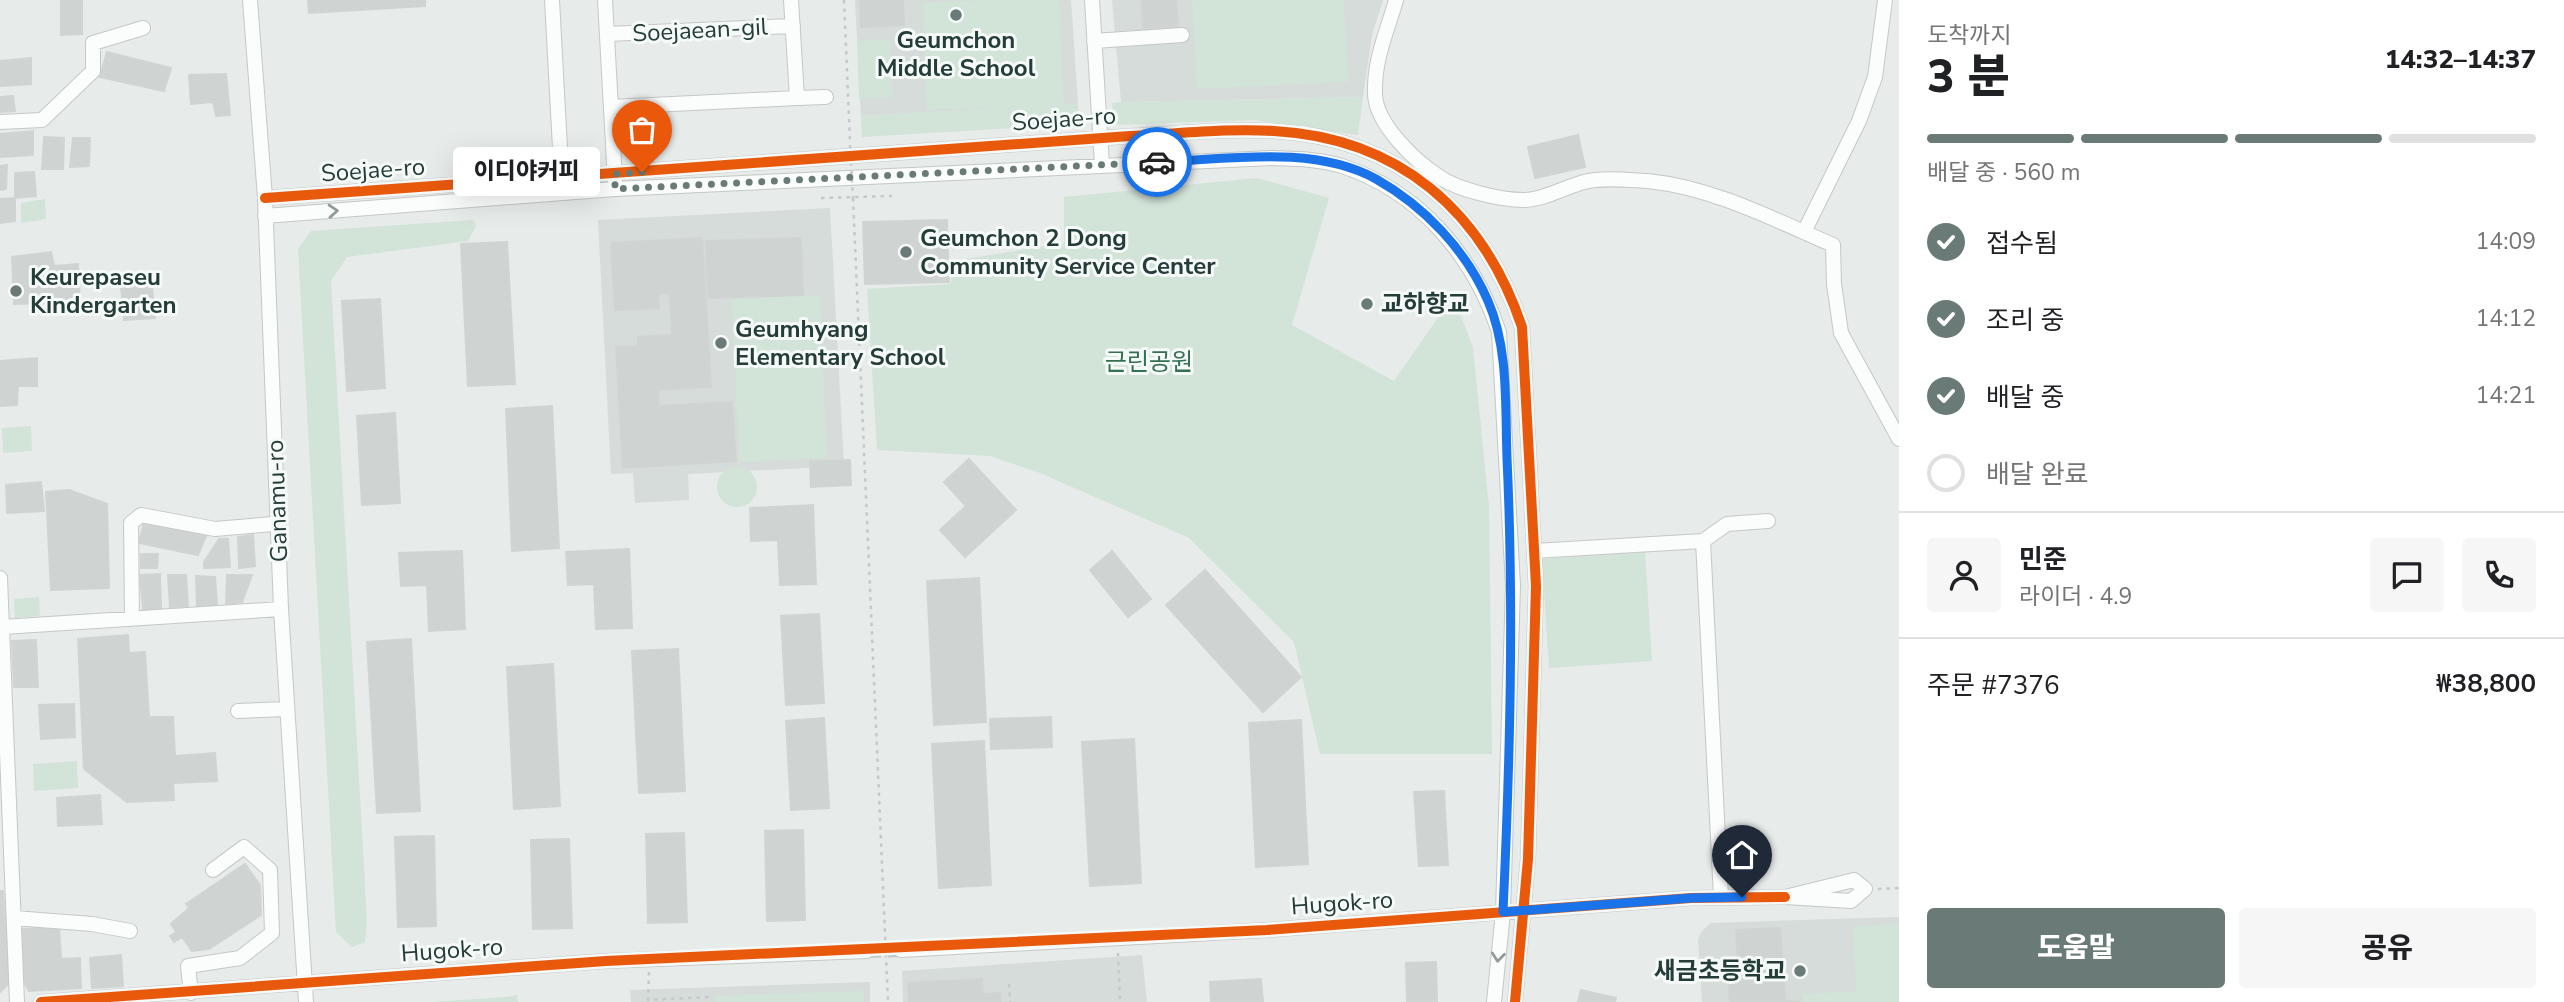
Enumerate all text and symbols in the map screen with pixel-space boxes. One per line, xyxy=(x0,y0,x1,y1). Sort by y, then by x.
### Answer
marker: Geumchon Middle School xyxy=(948,7,964,23)
street label: Soejaean-gil xyxy=(631,10,769,50)
text: 도착까지 xyxy=(1927,20,2012,51)
place label: Geumchon Middle School xyxy=(877,24,1036,84)
text: 14:32–14:37 xyxy=(2385,42,2536,77)
text: 3 분 xyxy=(1927,45,2010,108)
street label: Soejae-ro xyxy=(1011,99,1117,139)
pin xyxy=(612,100,672,172)
icon: bag xyxy=(623,111,661,149)
courier xyxy=(1122,127,1192,197)
icon: car xyxy=(1138,143,1176,181)
callout: 이디야커피 xyxy=(453,148,600,196)
street label: Soejae-ro xyxy=(320,150,426,190)
text: 이디야커피 xyxy=(474,156,579,187)
text: 배달 중 · 560 m xyxy=(1927,157,2080,188)
one-way arrow xyxy=(328,204,339,219)
place label: Geumchon 2 Dong Community Service Center xyxy=(920,222,1216,282)
icon: check xyxy=(1927,223,1965,261)
text: 접수됨 xyxy=(1986,226,2058,261)
text: 14:09 xyxy=(2476,226,2536,257)
marker: Geumchon 2 Dong Community Service Center xyxy=(898,244,914,260)
place label: Keurepaseu Kindergarten xyxy=(30,261,177,321)
marker: Keurepaseu Kindergarten xyxy=(8,283,24,299)
place label: 교하향교 xyxy=(1381,288,1469,320)
marker: 교하향교 xyxy=(1359,296,1375,312)
icon: check xyxy=(1927,300,1965,338)
text: 조리 중 xyxy=(1986,303,2064,338)
text: 14:12 xyxy=(2476,303,2536,334)
place label: Geumhyang Elementary School xyxy=(735,313,946,373)
marker: Geumhyang Elementary School xyxy=(713,335,729,351)
park label: 근린공원 xyxy=(1105,346,1193,378)
icon: check xyxy=(1927,377,1965,415)
text: 배달 중 xyxy=(1986,380,2064,415)
text: 14:21 xyxy=(2476,380,2536,411)
street label: Ganamu-ro xyxy=(259,439,295,563)
text: 배달 완료 xyxy=(1986,457,2088,492)
button: person xyxy=(1927,538,2001,612)
button: chat xyxy=(2370,538,2444,612)
button: phone xyxy=(2462,538,2536,612)
text: 민준 xyxy=(2019,542,2067,577)
text: 라이더 · 4.9 xyxy=(2019,581,2132,612)
text: ₩38,800 xyxy=(2436,666,2536,701)
text: 주문 #7376 xyxy=(1927,668,2060,703)
pin xyxy=(1712,825,1772,897)
icon: home xyxy=(1723,836,1761,874)
street label: Hugok-ro xyxy=(1290,883,1394,923)
button: 도움말 xyxy=(1927,908,2225,988)
button: 공유 xyxy=(2239,908,2536,988)
street label: Hugok-ro xyxy=(400,930,504,970)
one-way arrow xyxy=(1491,952,1506,963)
place label: 새금초등학교 xyxy=(1654,955,1786,987)
marker: 새금초등학교 xyxy=(1792,963,1808,979)

